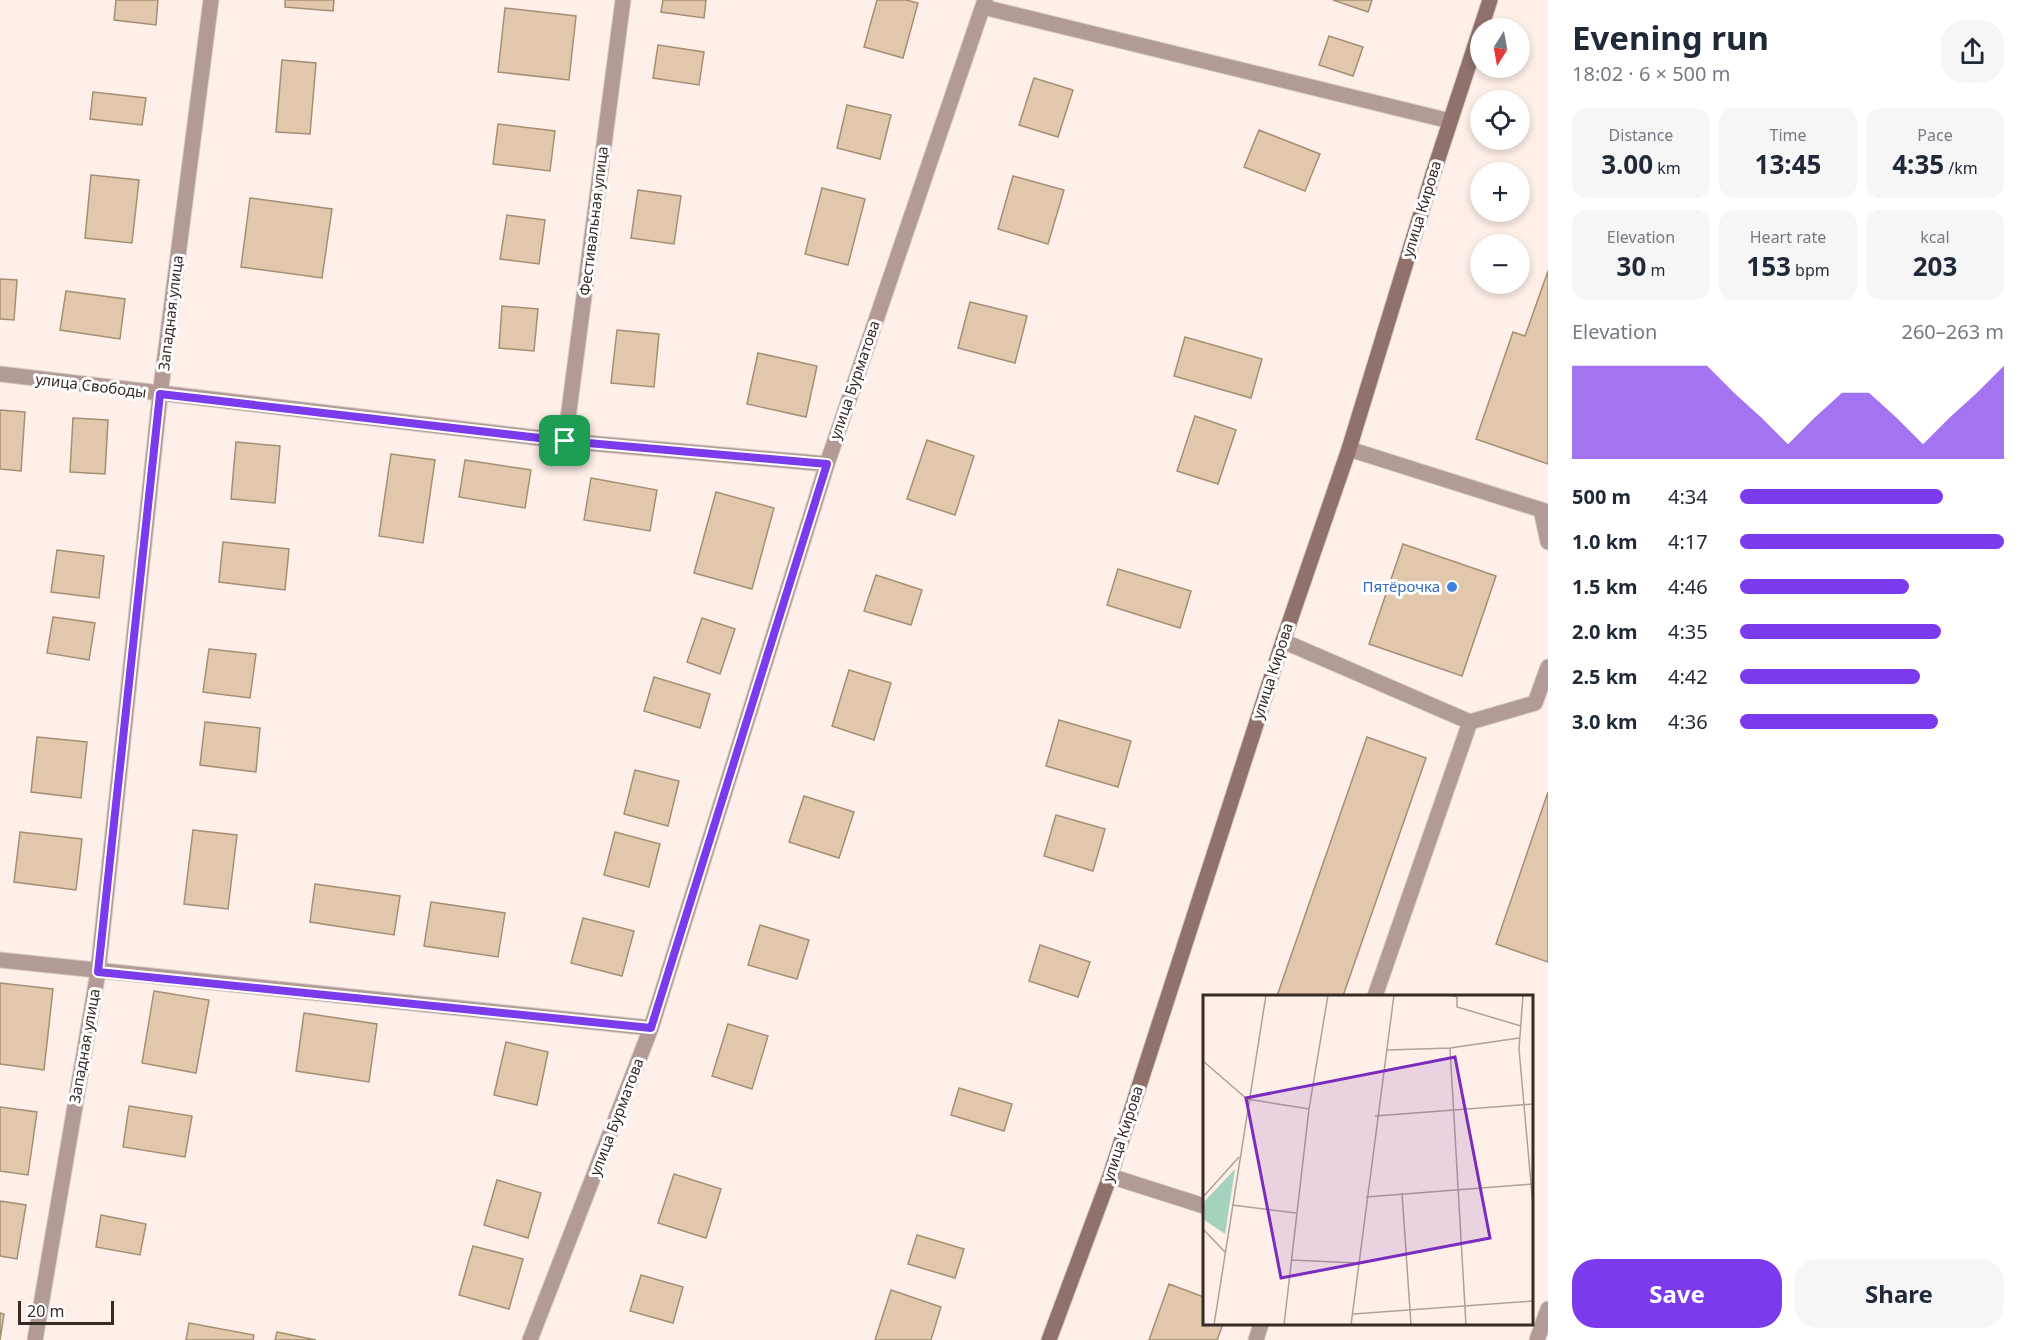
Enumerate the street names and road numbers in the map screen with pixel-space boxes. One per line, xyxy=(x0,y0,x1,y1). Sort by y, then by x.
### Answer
street label: Фестивальная улица xyxy=(574,145,612,297)
street label: улица Кирова xyxy=(1397,158,1445,259)
street label: Западная улица xyxy=(153,254,187,372)
street label: улица Бурматова xyxy=(824,318,884,442)
street label: улица Свободы xyxy=(35,368,148,402)
street label: улица Кирова xyxy=(1247,620,1297,721)
street label: Западная улица xyxy=(64,987,104,1105)
street label: улица Бурматова xyxy=(584,1055,648,1178)
street label: улица Кирова xyxy=(1097,1083,1147,1184)

